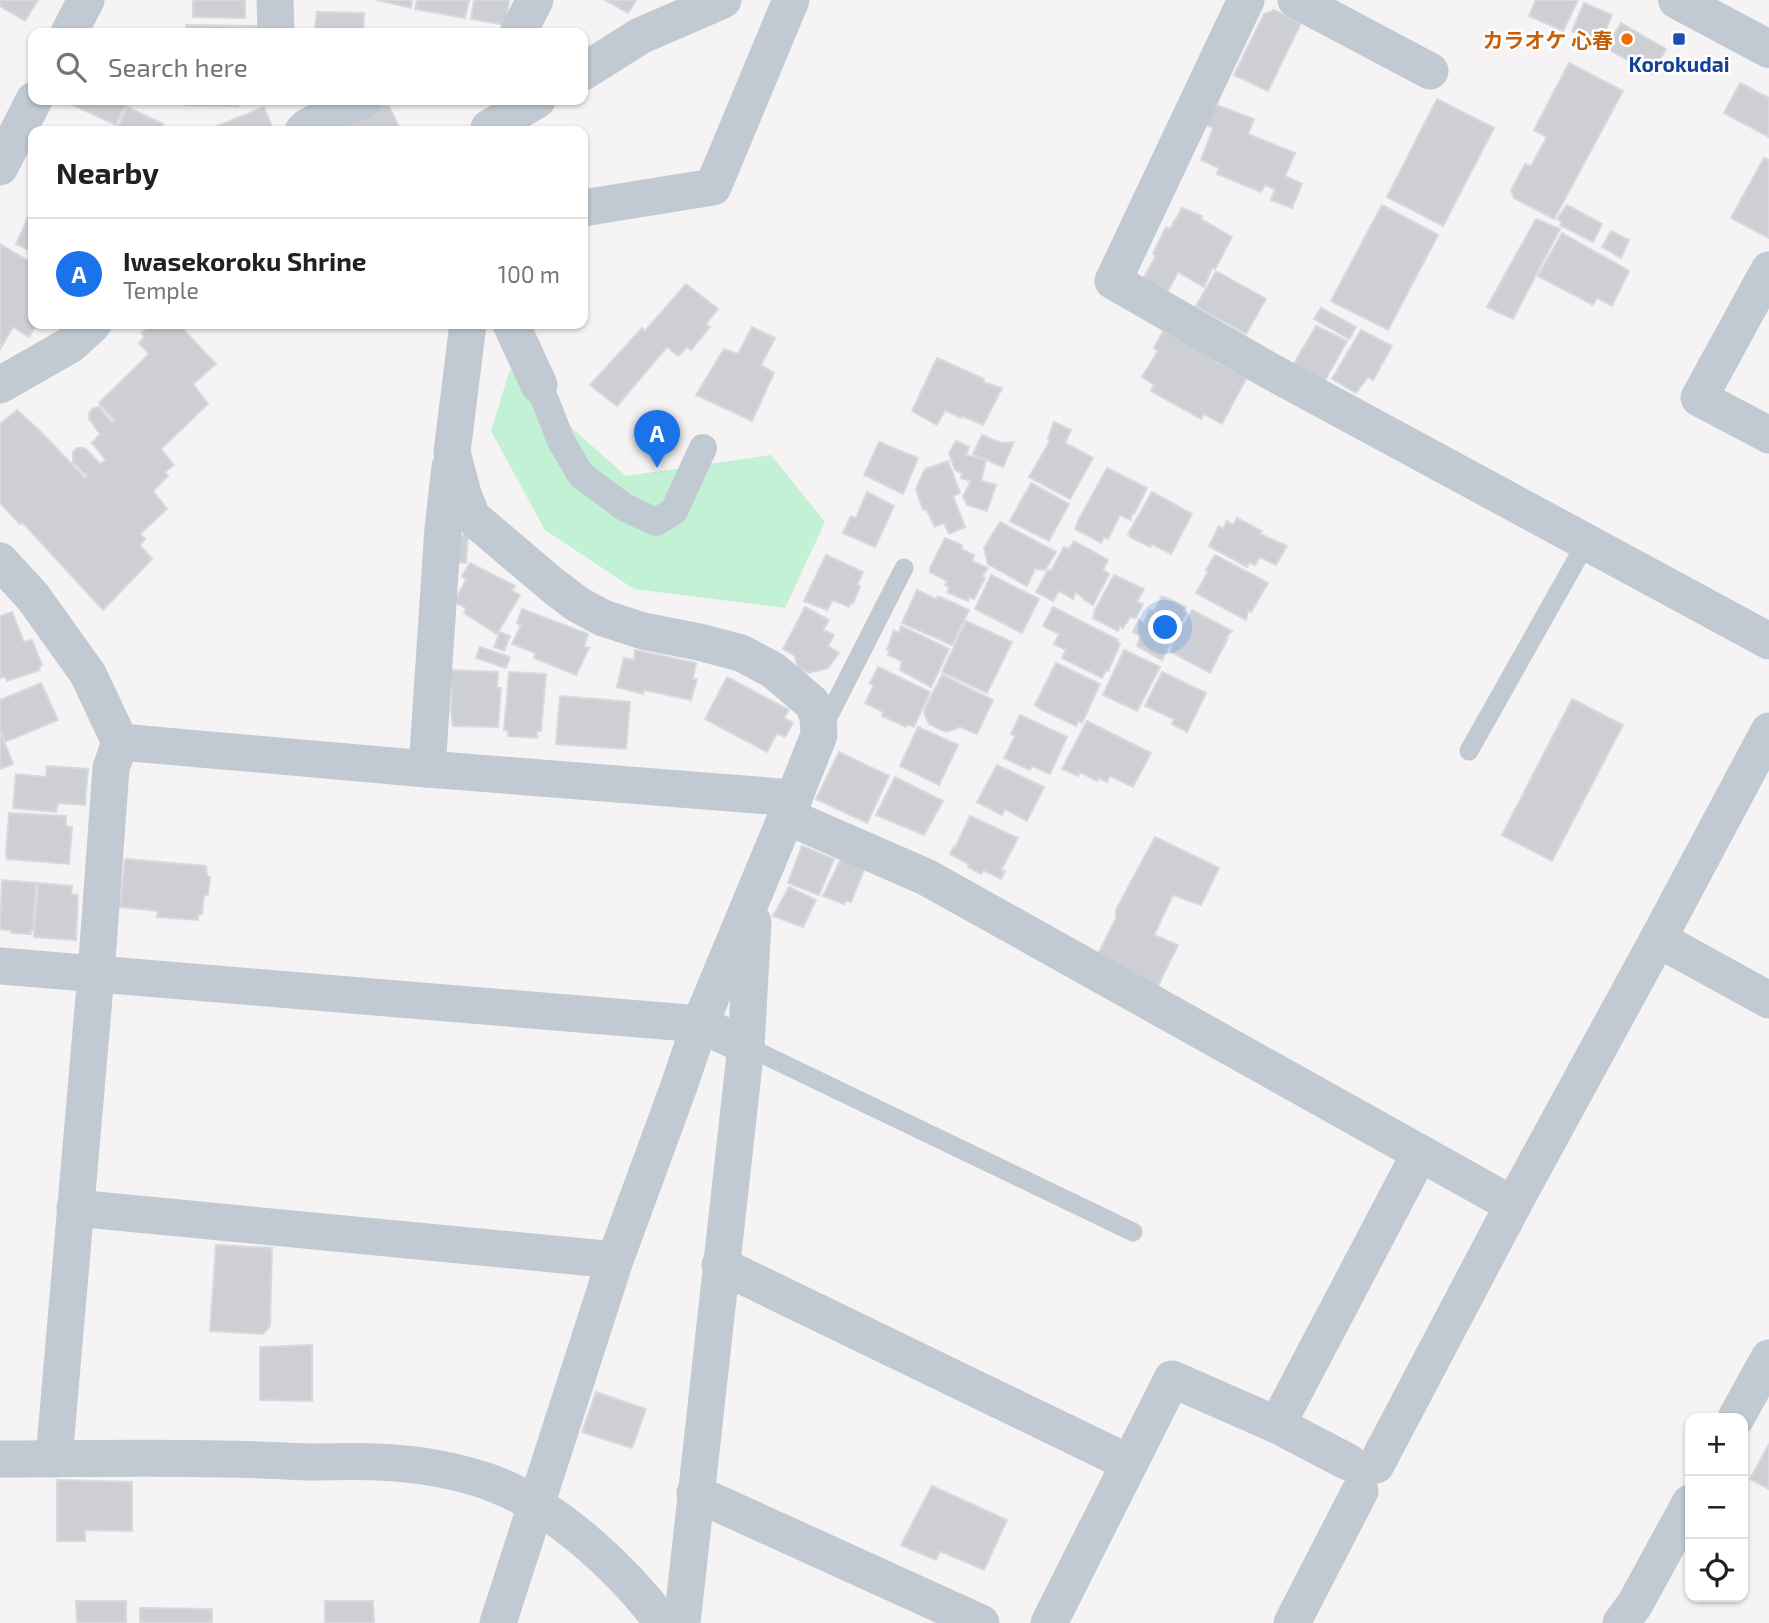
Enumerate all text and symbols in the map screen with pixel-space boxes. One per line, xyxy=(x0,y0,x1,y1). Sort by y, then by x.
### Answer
place label: カラオケ 心春 xyxy=(1482,27,1613,52)
search box xyxy=(28,28,588,105)
marker: カラオケ 心春 xyxy=(1619,31,1635,47)
marker: Korokudai xyxy=(1671,31,1687,47)
icon: search xyxy=(52,48,90,86)
text: Search here xyxy=(108,51,248,82)
place label: Korokudai xyxy=(1628,51,1730,76)
text: Nearby xyxy=(56,154,159,190)
text: Iwasekoroku Shrine xyxy=(123,245,366,276)
text: A xyxy=(71,260,87,288)
text: 100 m xyxy=(498,260,560,288)
text: Temple xyxy=(123,276,199,304)
pin: A xyxy=(634,410,680,468)
your location xyxy=(1148,610,1182,644)
map controls xyxy=(1685,1413,1748,1602)
button: + xyxy=(1685,1413,1748,1476)
button: − xyxy=(1685,1476,1748,1539)
button: locate xyxy=(1685,1539,1748,1602)

